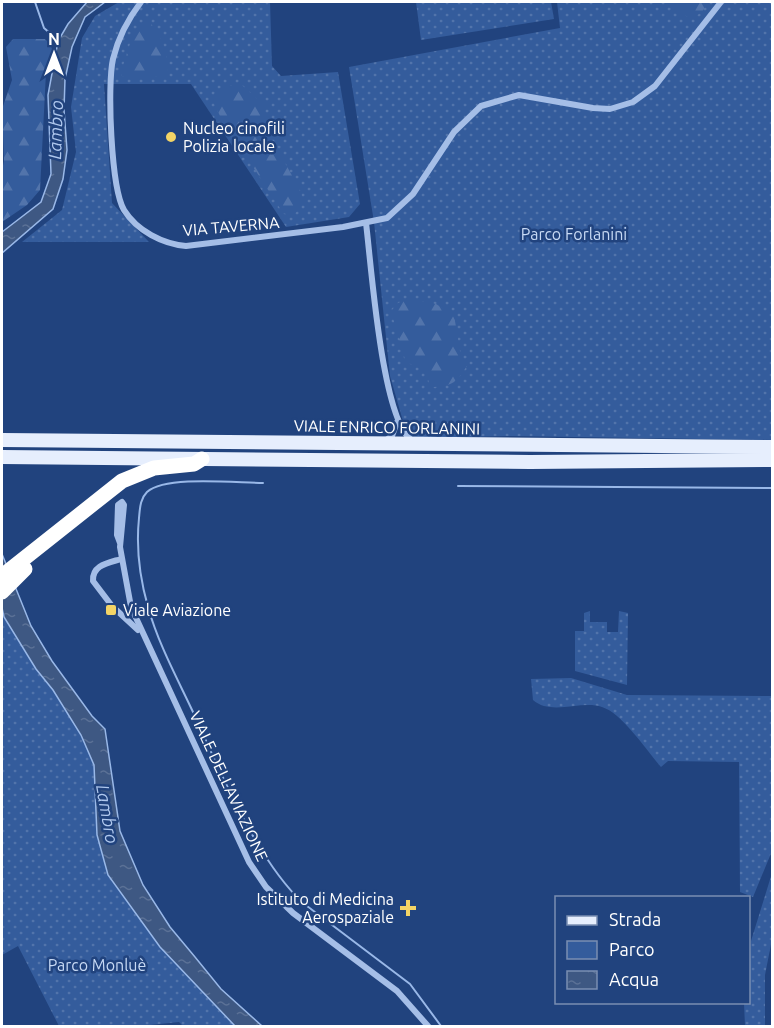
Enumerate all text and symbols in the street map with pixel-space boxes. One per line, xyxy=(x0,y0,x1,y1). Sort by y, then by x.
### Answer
north arrow xyxy=(24,24,84,84)
text: N xyxy=(48,30,60,48)
water label: Lambro xyxy=(44,100,66,160)
place label: Nucleo cinofili Polizia locale xyxy=(183,119,285,155)
marker: Nucleo cinofili Polizia locale xyxy=(164,130,178,144)
street label: VIA TAVERNA xyxy=(182,213,281,239)
park label: Parco Forlanini xyxy=(521,225,627,243)
street label: VIALE ENRICO FORLANINI xyxy=(294,416,480,438)
place label: Viale Aviazione xyxy=(123,601,231,619)
marker: Viale Aviazione xyxy=(104,603,118,617)
street label: VIALE DELL'AVIAZIONE xyxy=(186,708,272,864)
water label: Lambro xyxy=(93,783,123,845)
place label: Istituto di Medicina Aerospaziale xyxy=(256,890,394,926)
legend xyxy=(555,896,750,1004)
marker: Istituto di Medicina Aerospaziale xyxy=(399,899,417,917)
text: Strada xyxy=(609,909,661,929)
text: Parco xyxy=(609,939,655,959)
park label: Parco Monluè xyxy=(48,956,146,974)
text: Acqua xyxy=(609,969,659,989)

